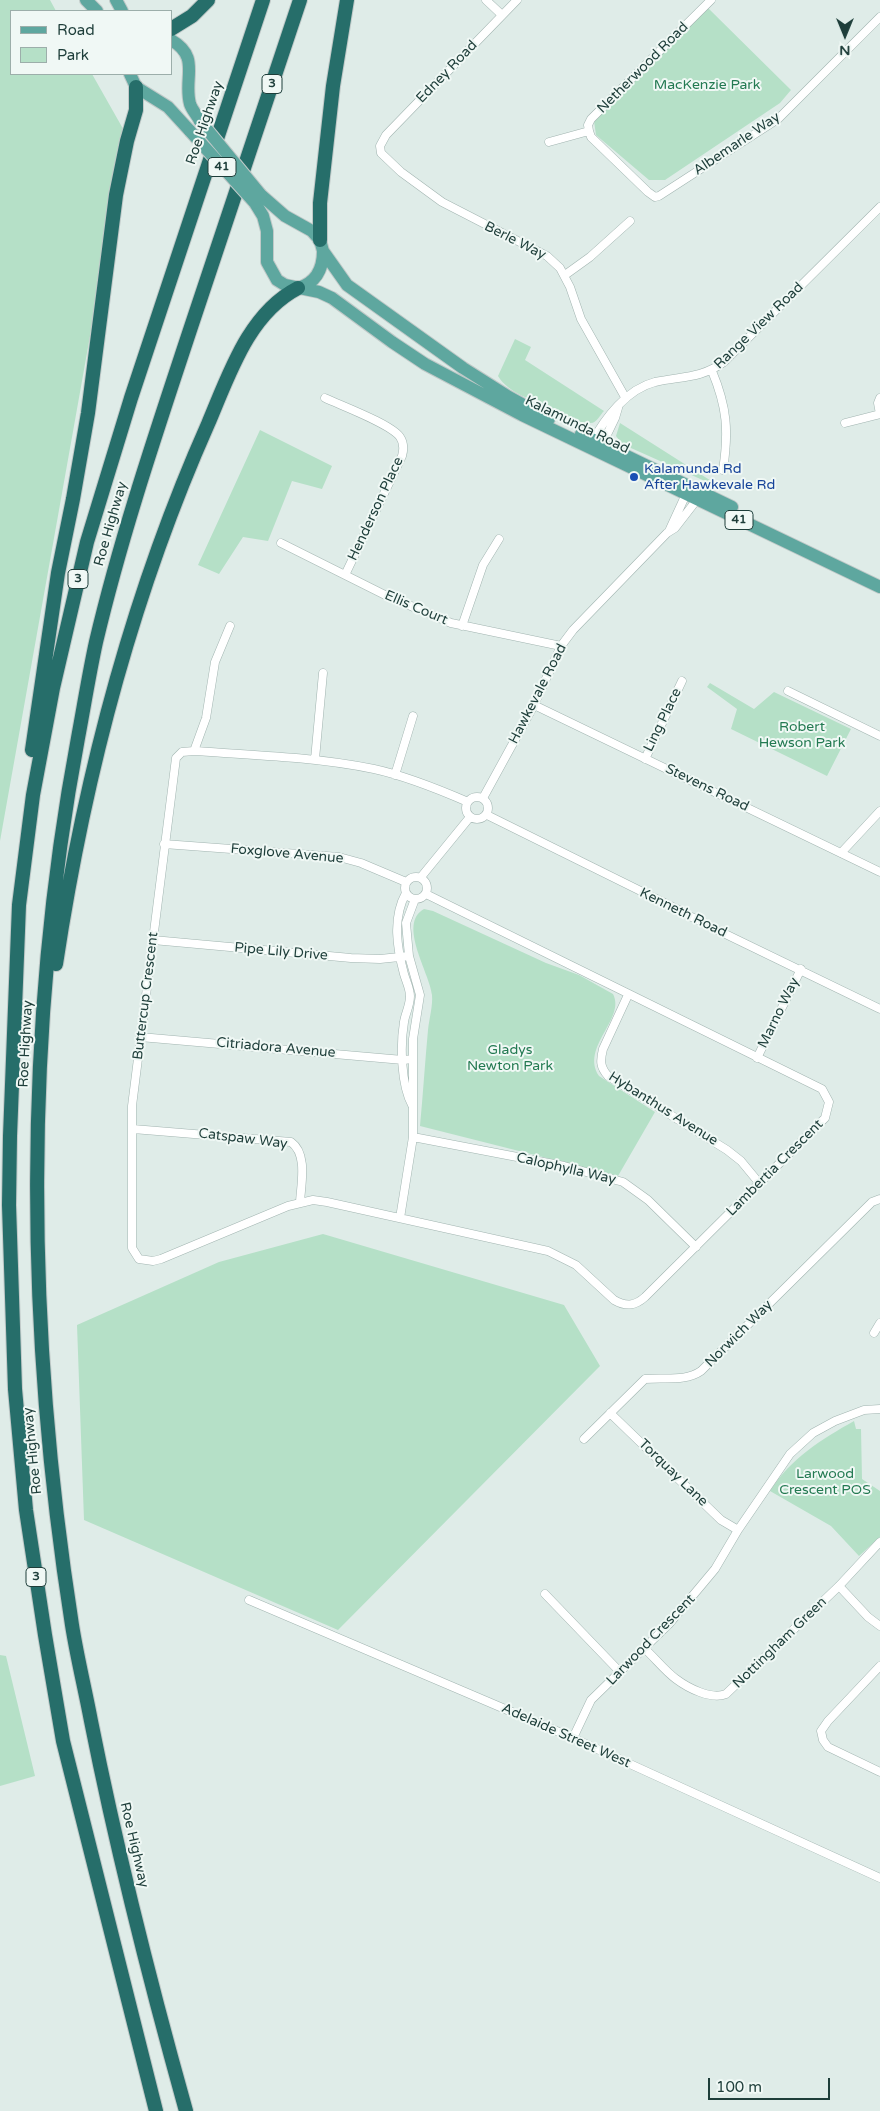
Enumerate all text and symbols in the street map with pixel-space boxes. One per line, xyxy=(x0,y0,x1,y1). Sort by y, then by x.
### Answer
legend xyxy=(10,10,172,75)
north arrow xyxy=(820,10,870,60)
street label: Netherwood Road xyxy=(594,19,692,117)
text: Road xyxy=(57,21,95,39)
street label: Edney Road xyxy=(413,37,481,107)
text: N xyxy=(839,42,851,59)
text: Park xyxy=(57,46,89,64)
road number: 3 xyxy=(262,74,282,94)
park label: MacKenzie Park xyxy=(654,77,760,93)
street label: Roe Highway xyxy=(183,79,227,167)
street label: Albemarle Way xyxy=(691,109,783,179)
road number: 41 xyxy=(208,158,236,176)
street label: Berle Way xyxy=(481,218,549,264)
street label: Range View Road xyxy=(711,279,807,373)
street label: Kalamunda Road xyxy=(522,392,632,458)
street label: Henderson Place xyxy=(345,455,407,563)
place label: Kalamunda Rd After Hawkevale Rd xyxy=(644,461,775,494)
marker: Kalamunda Rd After Hawkevale Rd xyxy=(628,471,640,483)
street label: Roe Highway xyxy=(91,480,131,568)
road number: 41 xyxy=(725,510,753,530)
road number: 3 xyxy=(68,570,88,588)
street label: Ellis Court xyxy=(382,587,450,629)
street label: Hawkevale Road xyxy=(506,641,570,747)
street label: Ling Place xyxy=(640,686,686,754)
park label: Robert Hewson Park xyxy=(759,719,845,752)
street label: Stevens Road xyxy=(663,761,751,815)
street label: Foxglove Avenue xyxy=(230,841,344,867)
street label: Kenneth Road xyxy=(637,885,729,941)
street label: Buttercup Crescent xyxy=(130,931,162,1061)
street label: Pipe Lily Drive xyxy=(234,940,328,964)
street label: Marno Way xyxy=(755,975,803,1051)
street label: Roe Highway xyxy=(15,1000,37,1088)
street label: Citriadora Avenue xyxy=(216,1034,336,1062)
park label: Gladys Newton Park xyxy=(467,1042,553,1074)
street label: Hybanthus Avenue xyxy=(605,1069,721,1149)
street label: Lambertia Crescent xyxy=(723,1116,827,1220)
street label: Catspaw Way xyxy=(197,1125,289,1153)
street label: Calophylla Way xyxy=(515,1149,617,1189)
street label: Norwich Way xyxy=(702,1297,776,1371)
street label: Roe Highway xyxy=(20,1407,46,1495)
street label: Torquay Lane xyxy=(635,1436,711,1510)
park label: Larwood Crescent POS xyxy=(779,1466,871,1498)
road number: 3 xyxy=(26,1568,46,1586)
street label: Larwood Crescent xyxy=(603,1591,699,1689)
street label: Nottingham Green xyxy=(730,1594,830,1692)
street label: Adelaide Street West xyxy=(499,1700,633,1772)
street label: Roe Highway xyxy=(116,1801,152,1889)
scale bar xyxy=(710,2068,832,2100)
text: 100 m xyxy=(716,2078,762,2096)

